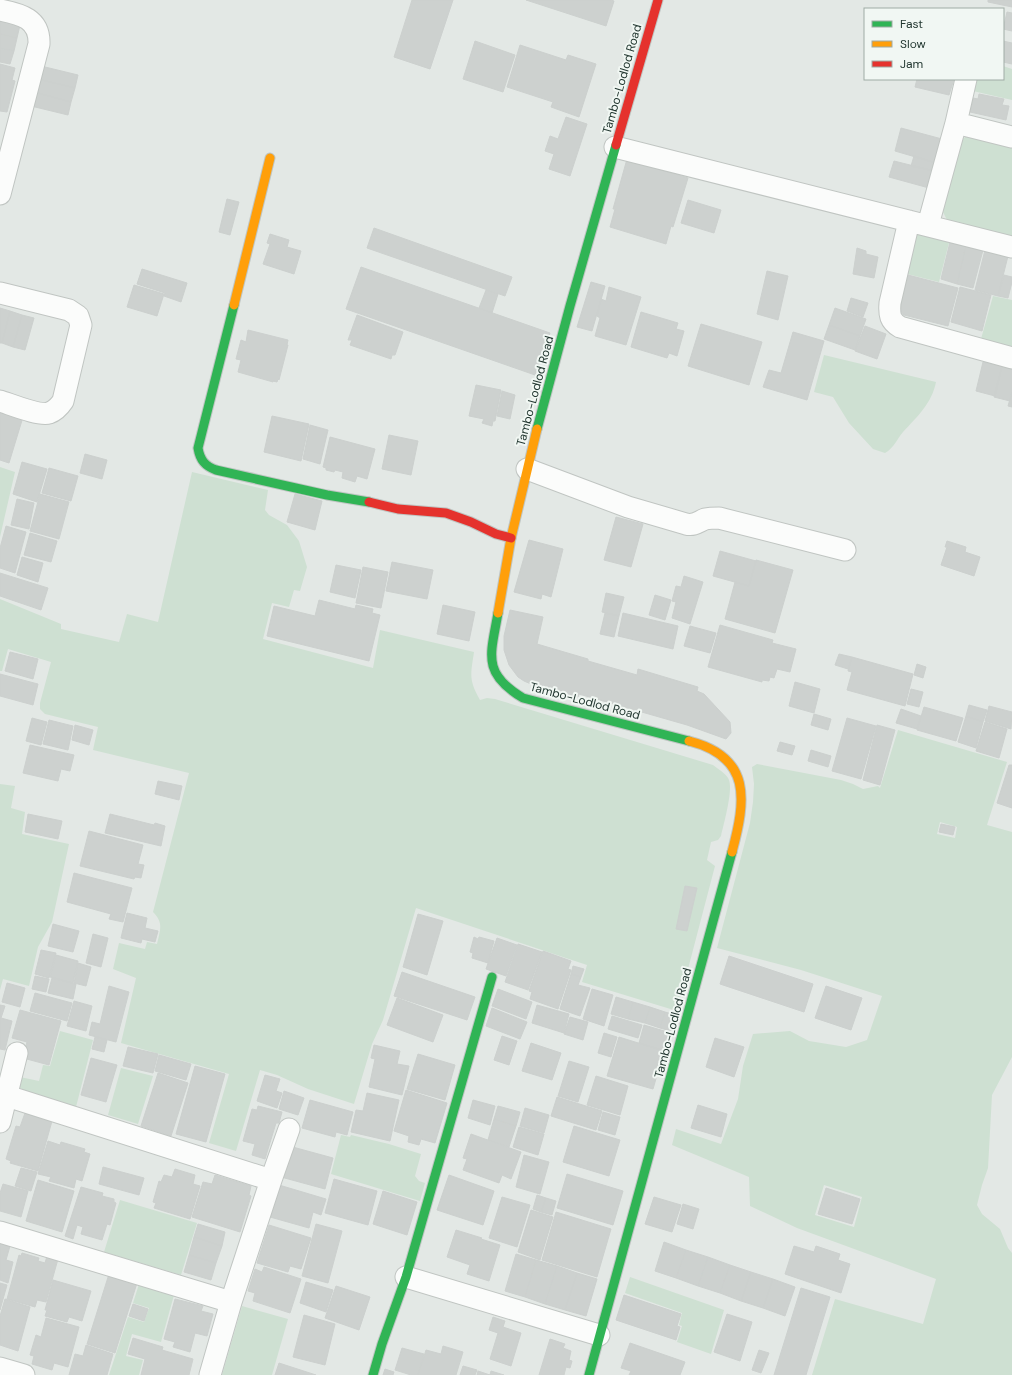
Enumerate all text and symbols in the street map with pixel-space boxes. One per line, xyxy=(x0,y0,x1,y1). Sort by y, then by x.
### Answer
legend xyxy=(864,8,1004,80)
text: Fast xyxy=(900,16,923,32)
street label: Tambo-Lodlod Road xyxy=(599,22,645,136)
text: Slow xyxy=(900,36,926,52)
text: Jam xyxy=(900,56,923,72)
street label: Tambo-Lodlod Road xyxy=(513,334,557,448)
street label: Tambo-Lodlod Road xyxy=(528,679,642,723)
street label: Tambo-Lodlod Road xyxy=(651,966,695,1080)

